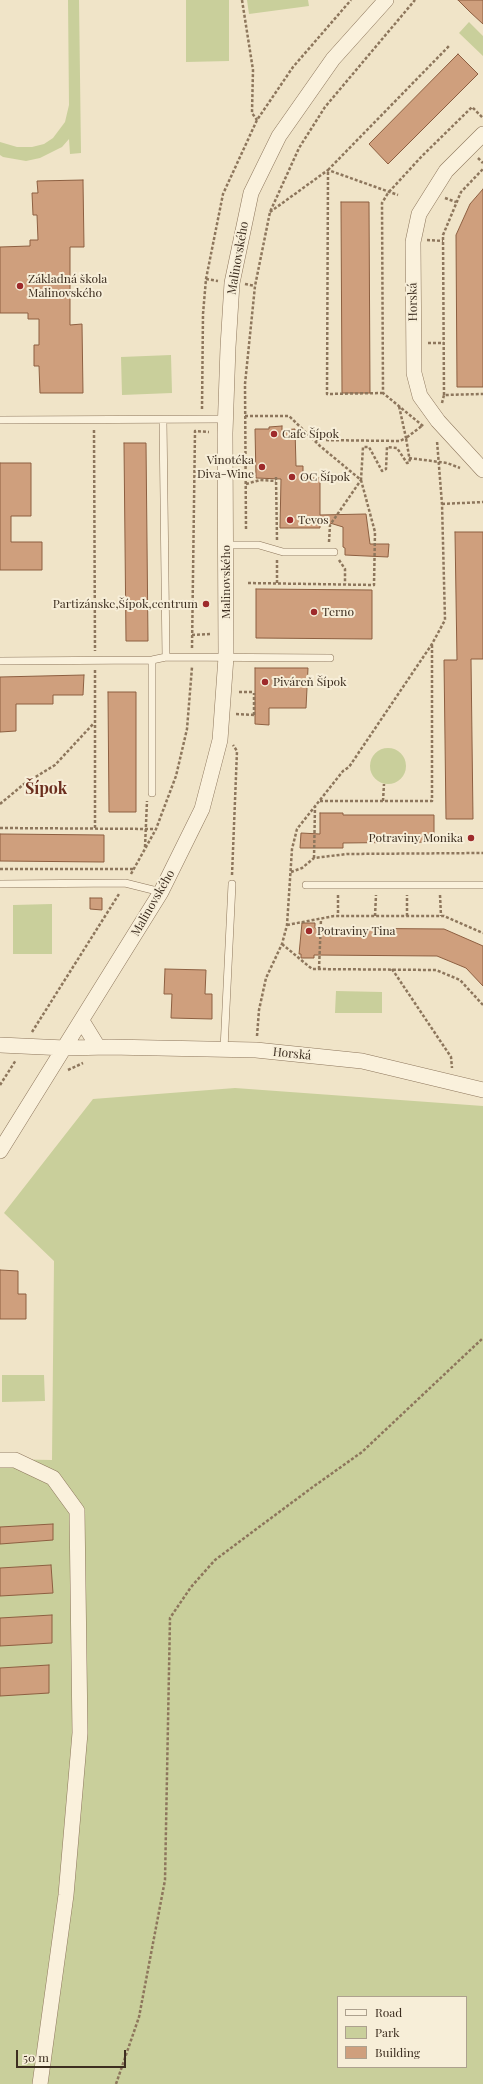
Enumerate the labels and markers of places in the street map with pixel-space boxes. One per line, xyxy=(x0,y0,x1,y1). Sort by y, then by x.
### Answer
place label: Základná škola Malinovského xyxy=(28,272,107,300)
marker: Základná škola Malinovského xyxy=(15,281,25,291)
place label: Cafe Šípok xyxy=(282,427,339,441)
marker: Cafe Šípok xyxy=(269,429,279,439)
place label: Vinotéka Diva-Wine xyxy=(197,453,254,481)
marker: Vinotéka Diva-Wine xyxy=(257,462,267,472)
place label: OC Šípok xyxy=(300,470,350,484)
marker: OC Šípok xyxy=(287,472,297,482)
place label: Tevos xyxy=(298,513,329,527)
marker: Tevos xyxy=(285,515,295,525)
place label: Partizánske,Šípok,centrum xyxy=(53,597,198,611)
marker: Partizánske,Šípok,centrum xyxy=(201,599,211,609)
place label: Terno xyxy=(322,605,354,619)
marker: Terno xyxy=(309,607,319,617)
place label: Piváreň Šípok xyxy=(273,675,347,689)
marker: Piváreň Šípok xyxy=(260,677,270,687)
place label: Potraviny Monika xyxy=(369,831,463,845)
marker: Potraviny Monika xyxy=(466,833,476,843)
place label: Potraviny Tina xyxy=(317,924,396,938)
marker: Potraviny Tina xyxy=(304,926,314,936)

